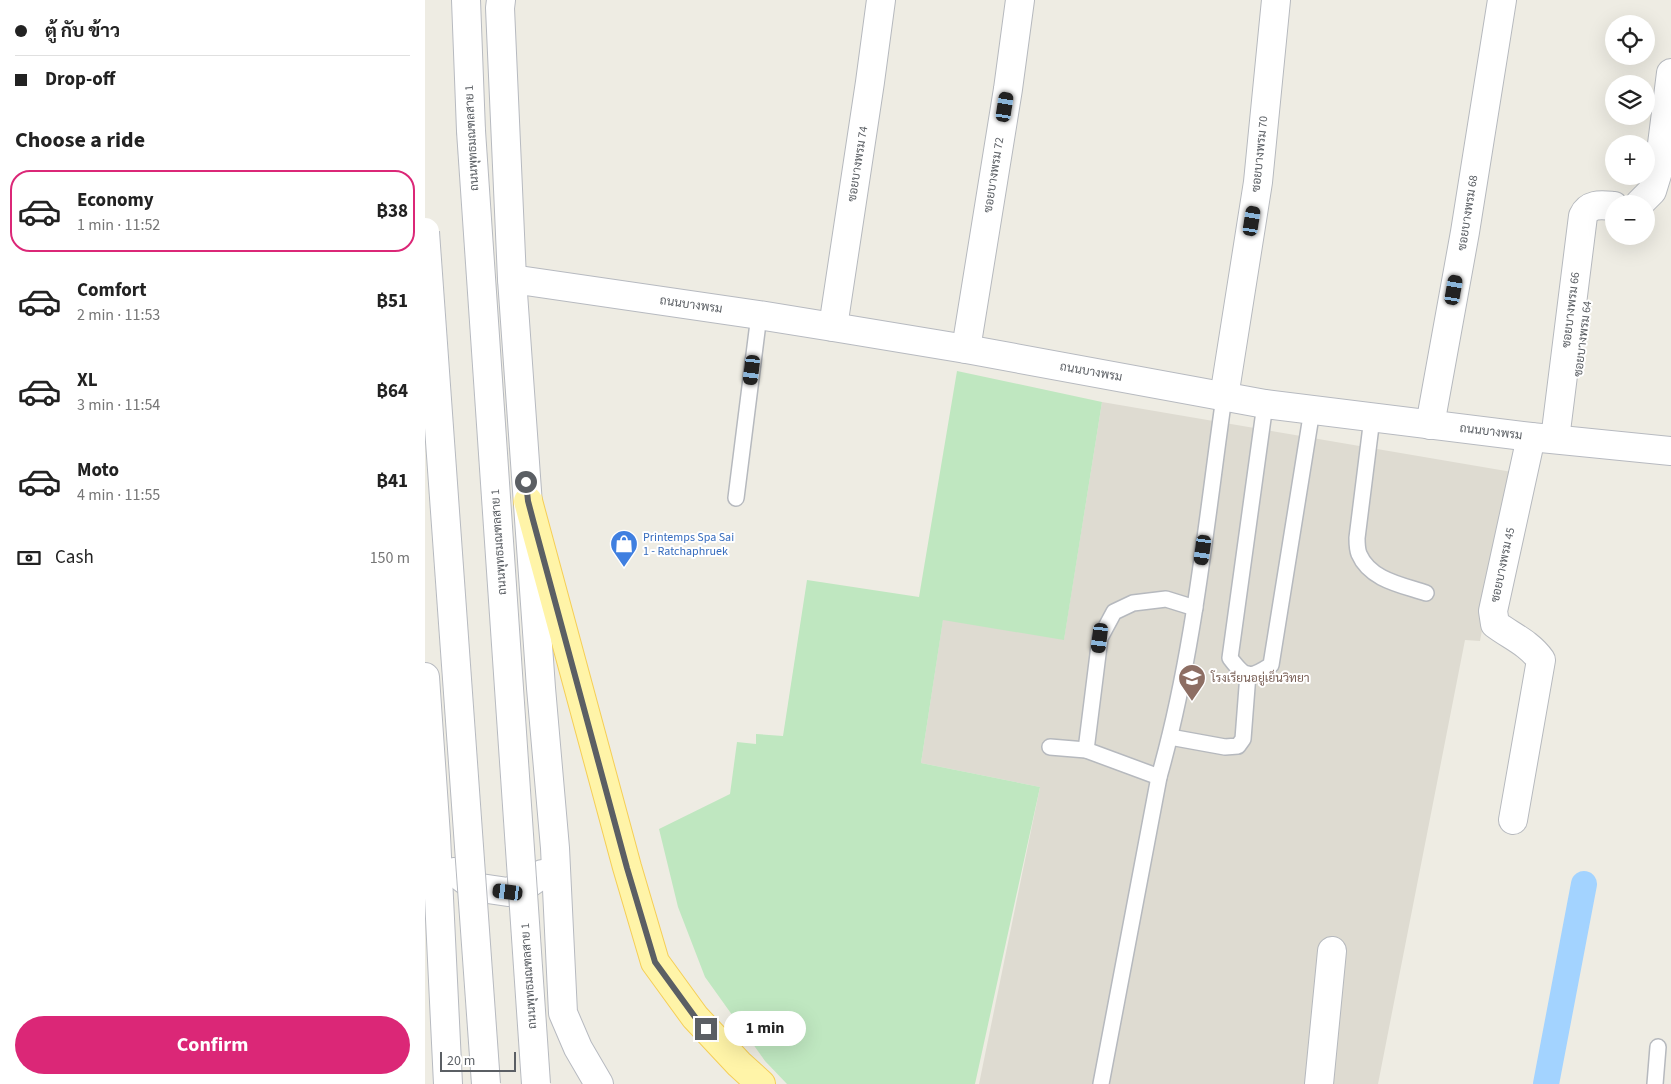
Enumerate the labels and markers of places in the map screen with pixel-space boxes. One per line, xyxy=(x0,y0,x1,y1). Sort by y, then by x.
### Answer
shop icon: Printemps Spa Sai 1 - Ratchaphruek xyxy=(609,529,639,568)
place label: Printemps Spa Sai 1 - Ratchaphruek xyxy=(643,529,734,560)
school or university icon: โรงเรียนอยู่เย็นวิทยา xyxy=(1177,663,1207,702)
place label: โรงเรียนอยู่เย็นวิทยา xyxy=(1210,669,1310,687)

